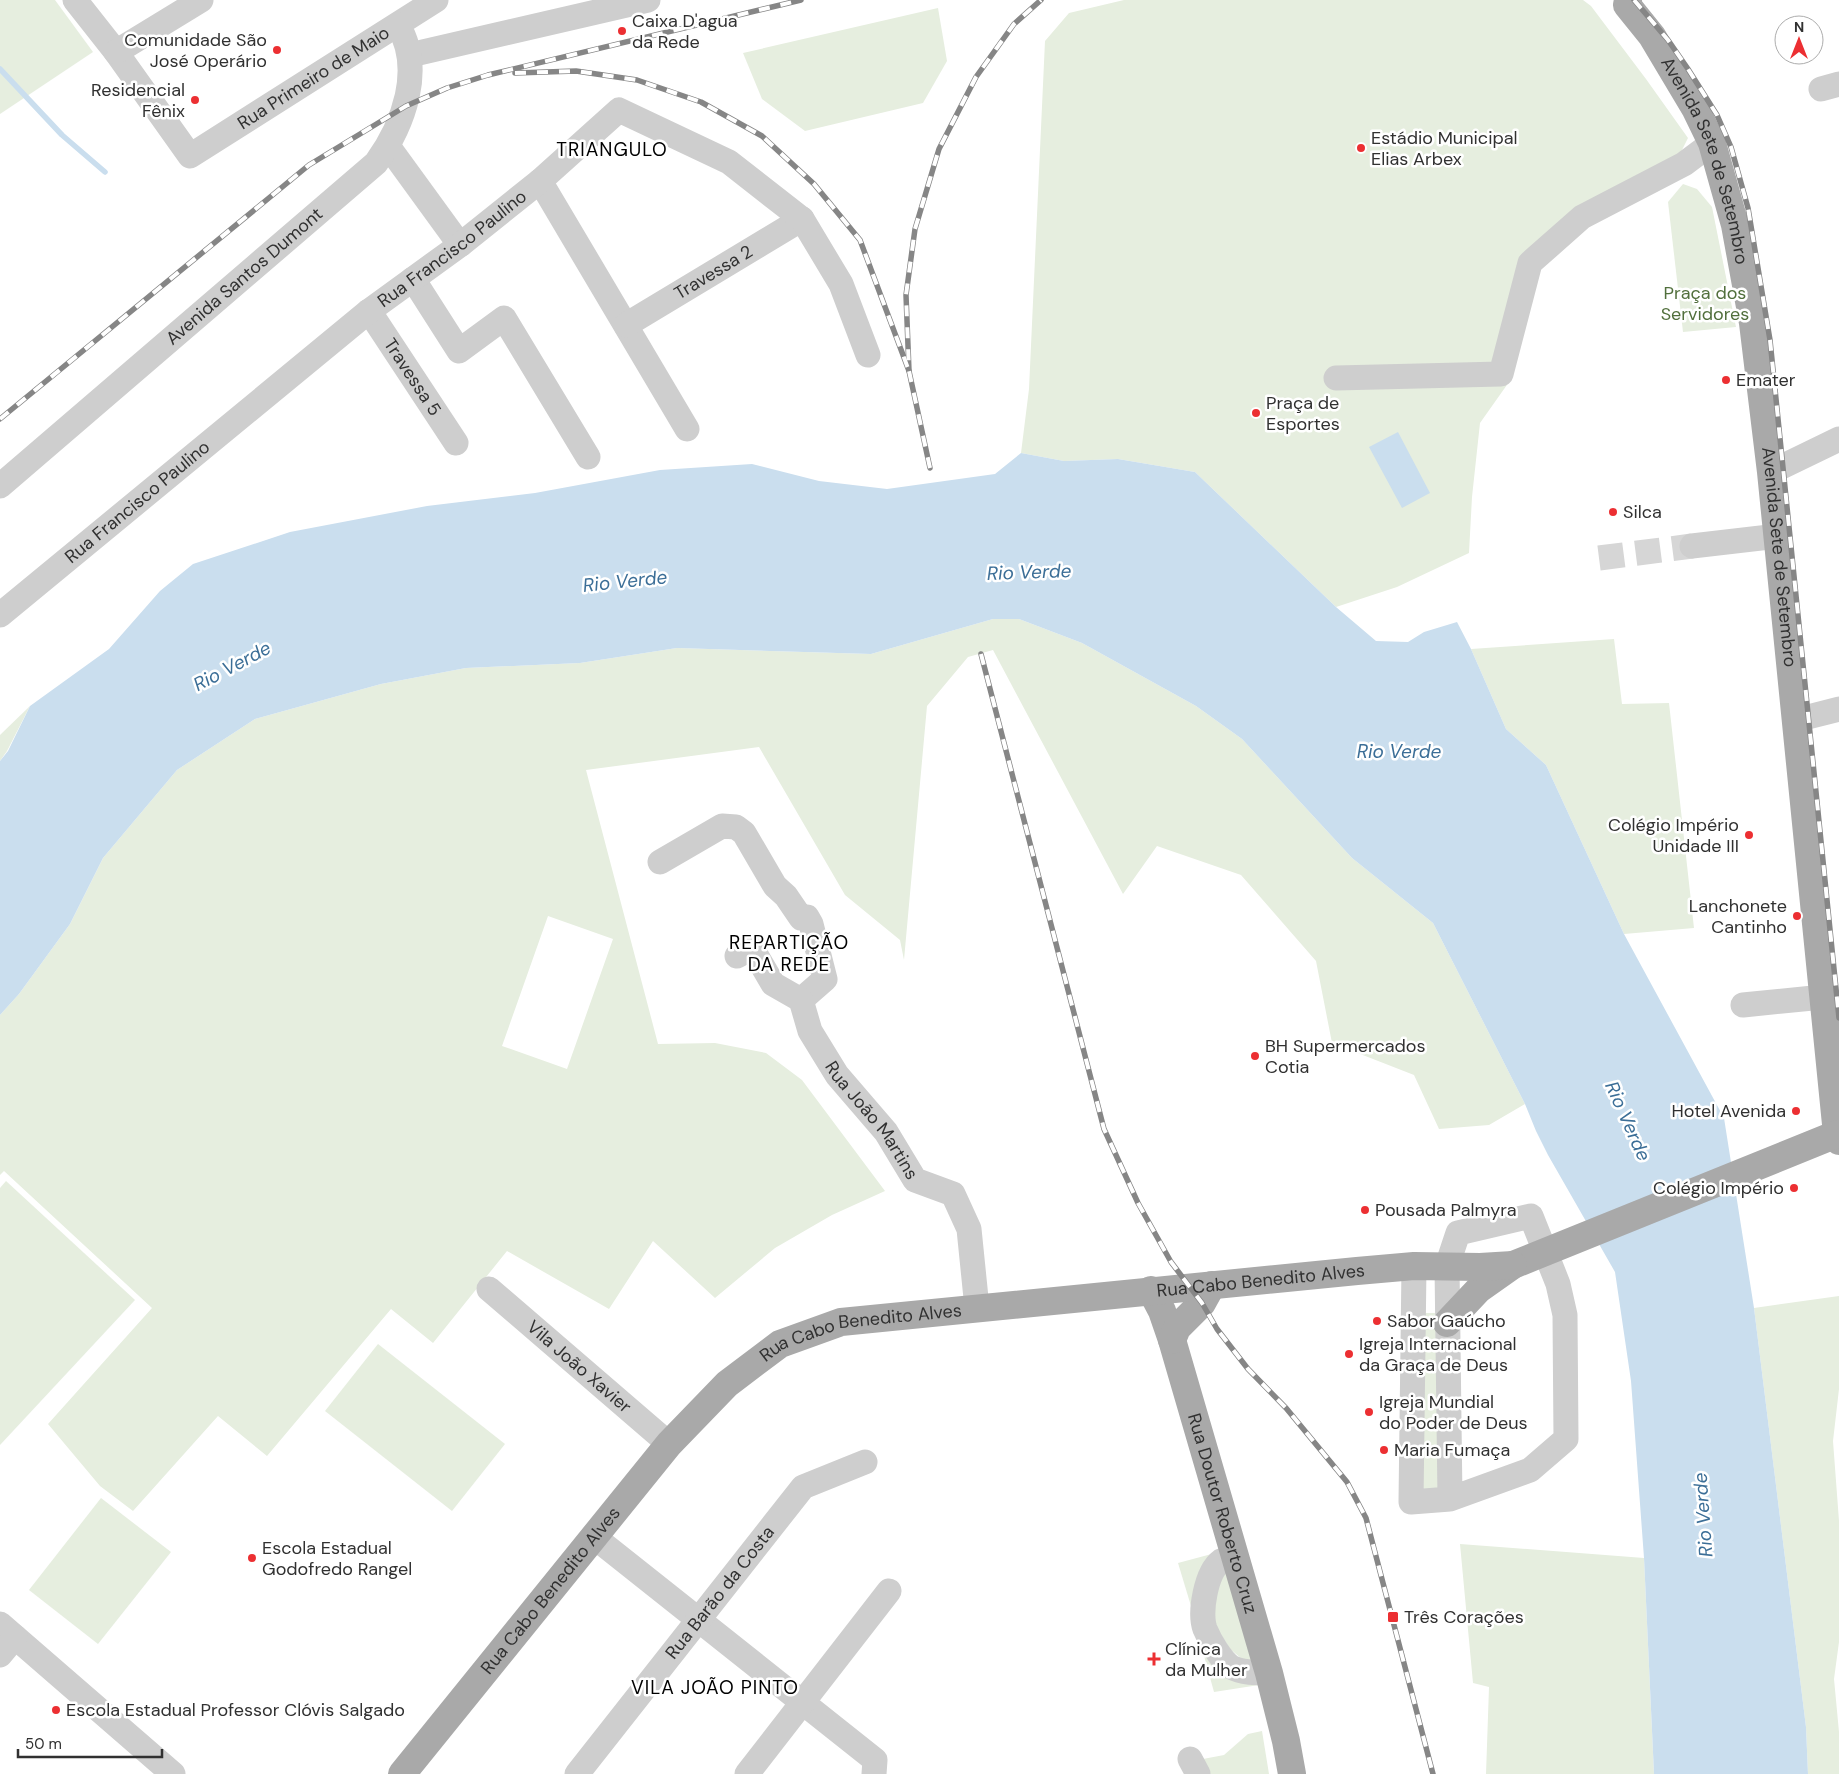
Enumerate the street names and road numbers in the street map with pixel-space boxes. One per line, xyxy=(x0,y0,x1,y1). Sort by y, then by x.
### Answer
street label: Rua Primeiro de Maio xyxy=(233,21,394,135)
street label: Avenida Sete de Setembro xyxy=(1655,53,1754,266)
street label: Rua Francisco Paulino xyxy=(373,184,532,313)
street label: Avenida Santos Dumont xyxy=(161,202,328,350)
street label: Travessa 2 xyxy=(670,240,757,305)
street label: Travessa 5 xyxy=(378,334,447,420)
street label: Rua Francisco Paulino xyxy=(60,435,215,569)
street label: Avenida Sete de Setembro xyxy=(1756,446,1802,668)
street label: Rua João Martins xyxy=(819,1057,924,1184)
street label: Rua Cabo Benedito Alves xyxy=(1156,1258,1366,1303)
street label: Rua Cabo Benedito Alves xyxy=(755,1298,963,1367)
street label: Vila João Xavier xyxy=(522,1315,637,1419)
street label: Rua Doutor Roberto Cruz xyxy=(1182,1410,1263,1616)
street label: Rua Cabo Benedito Alves xyxy=(475,1502,625,1679)
street label: Rua Barão da Costa xyxy=(660,1521,780,1664)

